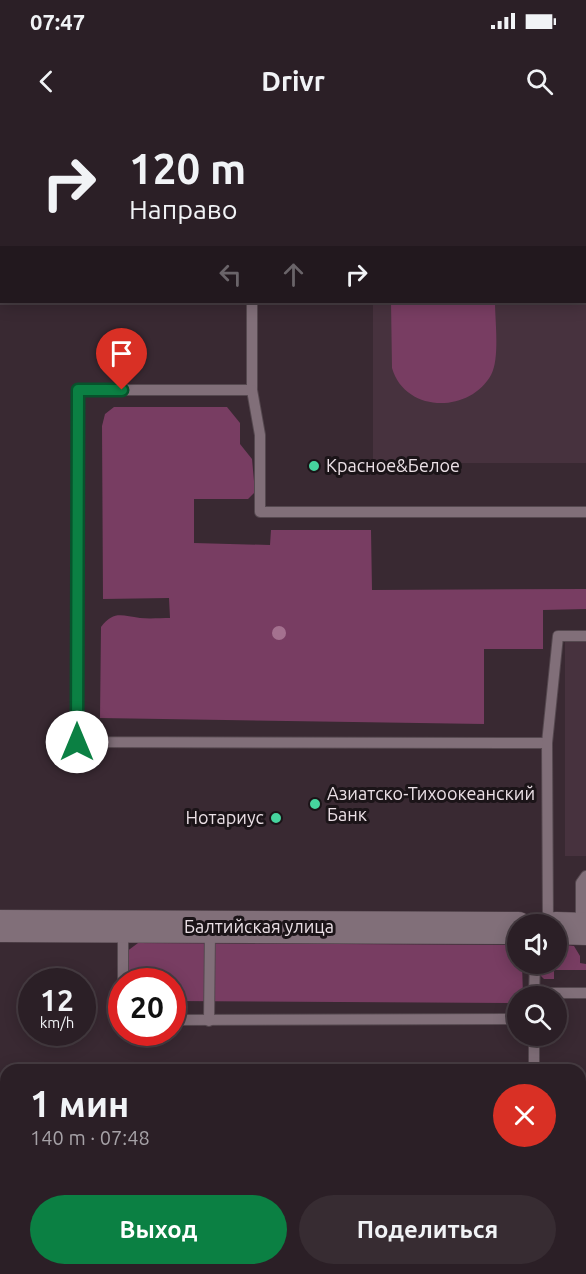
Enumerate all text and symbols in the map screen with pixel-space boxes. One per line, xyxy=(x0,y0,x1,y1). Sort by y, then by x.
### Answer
text: 07:47 xyxy=(30,9,85,34)
icon: back xyxy=(30,65,63,98)
icon: search xyxy=(523,65,556,98)
text: Drivr xyxy=(261,66,325,96)
icon: right xyxy=(30,144,108,222)
text: 120 m xyxy=(129,145,246,192)
text: Направо xyxy=(129,194,238,224)
icon: left xyxy=(214,258,247,291)
icon: ahead xyxy=(277,258,310,291)
icon: right xyxy=(340,258,373,291)
pin xyxy=(96,328,147,390)
icon: arrive xyxy=(105,337,138,370)
place label: Красное&Белое xyxy=(326,455,460,475)
marker: Красное&Белое xyxy=(307,459,321,473)
position arrow xyxy=(45,710,109,774)
place label: Азиатско-Тихоокеанский Банк xyxy=(327,783,535,824)
marker: Азиатско-Тихоокеанский Банк xyxy=(308,797,322,811)
place label: Нотариус xyxy=(185,807,264,827)
marker: Нотариус xyxy=(269,811,283,825)
map controls xyxy=(507,914,567,1046)
button: sound xyxy=(507,914,567,974)
street label: Балтийская улица xyxy=(184,916,334,936)
speed limit sign: 20 xyxy=(108,968,186,1046)
text: 12 xyxy=(40,983,74,1017)
button: search xyxy=(507,986,567,1046)
text: km/h xyxy=(40,1014,74,1031)
text: 1 мин xyxy=(30,1083,129,1124)
button: close xyxy=(493,1084,556,1147)
text: 140 m · 07:48 xyxy=(30,1126,150,1149)
button: Выход xyxy=(30,1195,287,1264)
button: Поделиться xyxy=(299,1195,556,1264)

